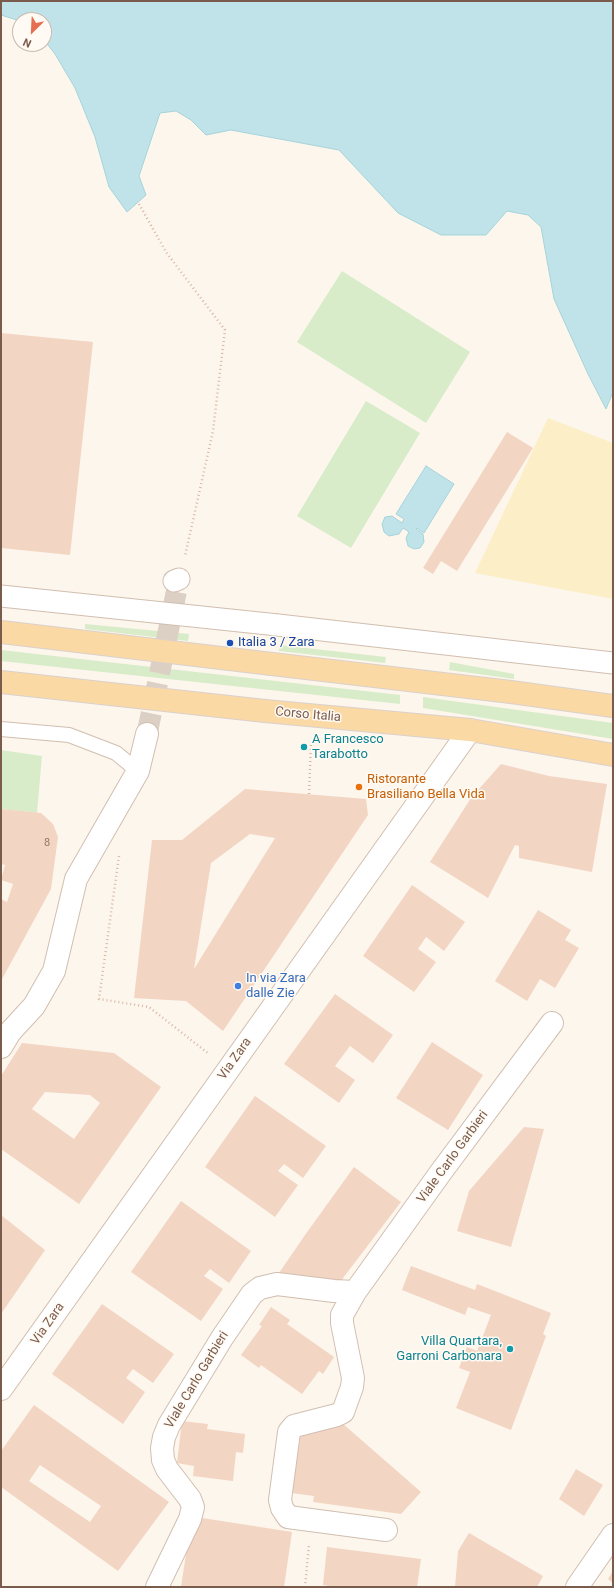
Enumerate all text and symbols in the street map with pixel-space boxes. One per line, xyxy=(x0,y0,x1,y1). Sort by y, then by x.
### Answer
north arrow xyxy=(12,12,52,52)
text: N xyxy=(21,35,34,50)
place label: Italia 3 / Zara xyxy=(238,635,315,651)
marker: Italia 3 / Zara xyxy=(225,638,235,648)
street label: Corso Italia xyxy=(275,704,341,726)
place label: A Francesco Tarabotto xyxy=(312,732,384,763)
marker: A Francesco Tarabotto xyxy=(299,742,309,752)
place label: Ristorante Brasiliano Bella Vida xyxy=(367,772,485,803)
marker: Ristorante Brasiliano Bella Vida xyxy=(354,782,364,792)
house number: 8 xyxy=(44,836,50,850)
place label: In via Zara dalle Zie xyxy=(246,971,306,1002)
marker: In via Zara dalle Zie xyxy=(233,981,243,991)
street label: Via Zara xyxy=(215,1035,255,1083)
street label: Viale Carlo Garbieri xyxy=(414,1108,492,1206)
street label: Via Zara xyxy=(28,1300,68,1348)
street label: Viale Carlo Garbieri xyxy=(162,1329,232,1431)
place label: Villa Quartara, Garroni Carbonara xyxy=(396,1334,502,1365)
marker: Villa Quartara, Garroni Carbonara xyxy=(505,1344,515,1354)

